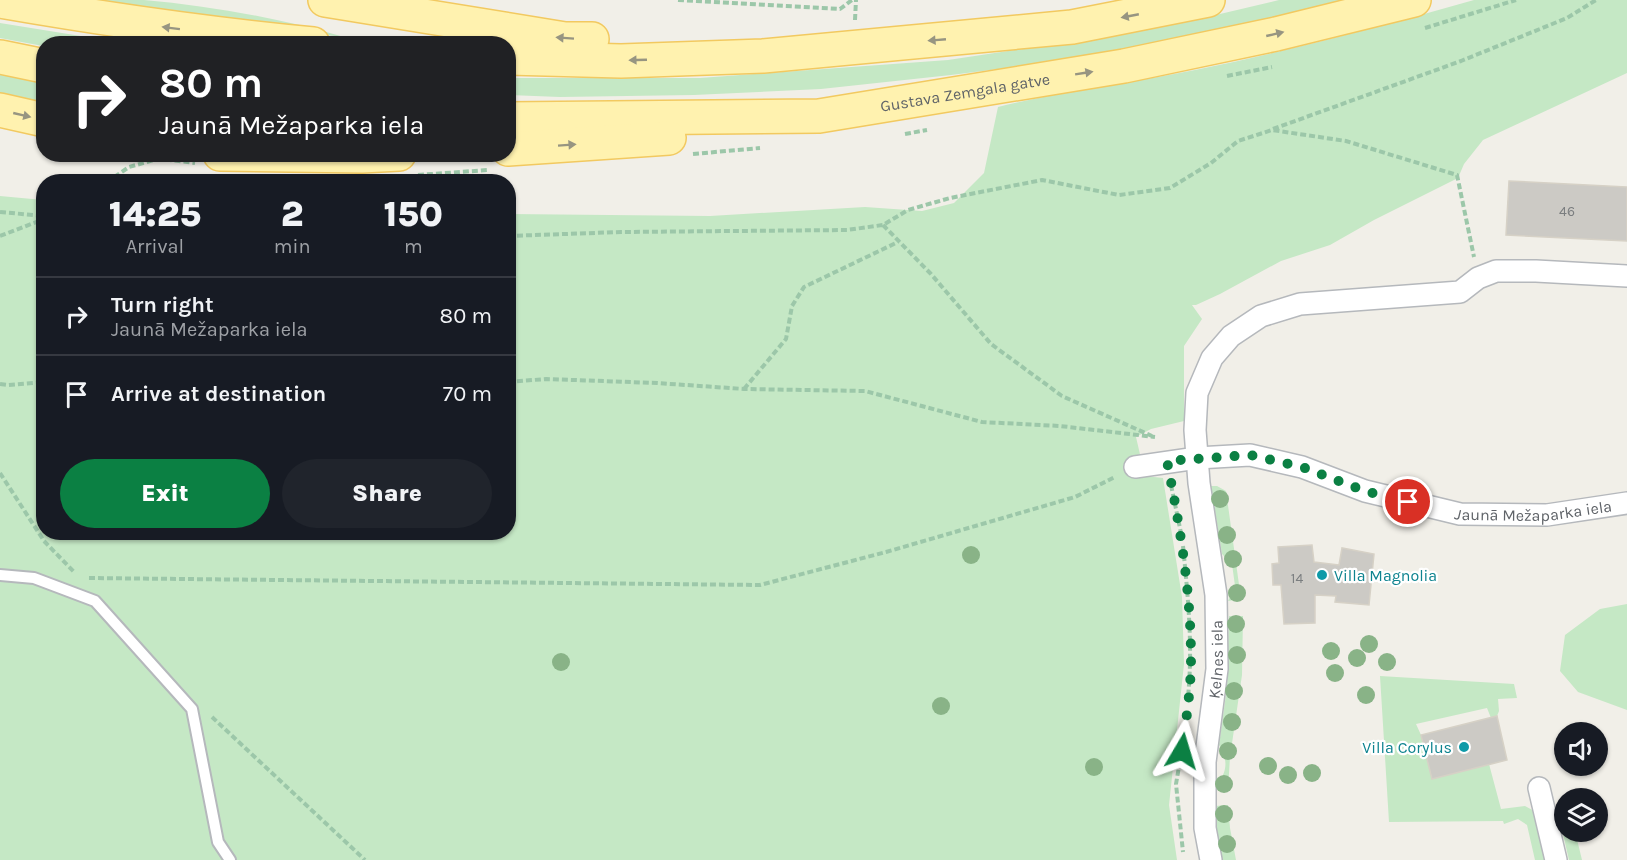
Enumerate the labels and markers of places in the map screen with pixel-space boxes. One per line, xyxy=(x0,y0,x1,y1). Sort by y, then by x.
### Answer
pin xyxy=(1382,476,1433,527)
place label: Villa Magnolia xyxy=(1334,566,1437,585)
marker: Villa Magnolia xyxy=(1315,568,1329,582)
place label: Villa Corylus xyxy=(1362,738,1452,757)
marker: Villa Corylus xyxy=(1457,740,1471,754)

